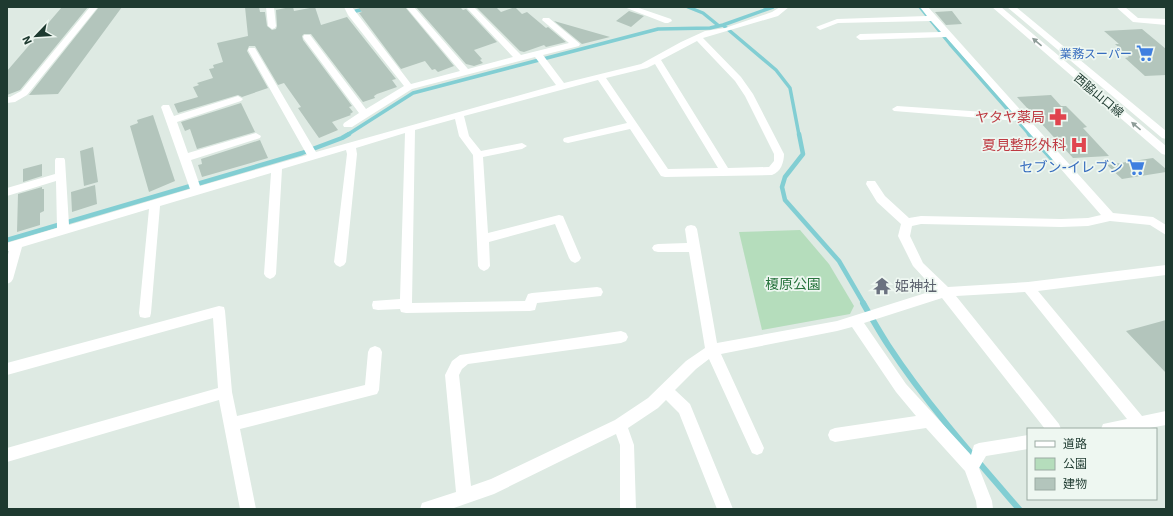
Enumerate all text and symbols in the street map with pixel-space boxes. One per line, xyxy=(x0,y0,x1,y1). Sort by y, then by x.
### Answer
north arrow xyxy=(16,16,56,56)
text: N xyxy=(19,34,35,47)
one-way arrow xyxy=(1032,38,1043,47)
supermarket icon: 業務スーパー xyxy=(1135,43,1155,63)
place label: 業務スーパー xyxy=(1060,46,1132,61)
street label: 西脇山口線 xyxy=(1071,70,1127,120)
pharmacy icon: ヤタヤ薬局 xyxy=(1048,107,1068,127)
place label: ヤタヤ薬局 xyxy=(975,108,1045,126)
one-way arrow xyxy=(1131,122,1142,131)
hospital icon: 夏見整形外科 xyxy=(1069,135,1089,155)
place label: 夏見整形外科 xyxy=(982,136,1066,154)
supermarket icon: セブン-イレブン xyxy=(1126,157,1146,177)
place label: セブン-イレブン xyxy=(1019,158,1123,176)
park label: 榎原公園 xyxy=(765,275,821,293)
temple icon: 姫神社 xyxy=(872,276,892,296)
place label: 姫神社 xyxy=(895,277,937,295)
legend xyxy=(1027,428,1157,500)
text: 道路 xyxy=(1063,436,1087,451)
text: 公園 xyxy=(1063,456,1087,471)
text: 建物 xyxy=(1063,476,1087,491)

